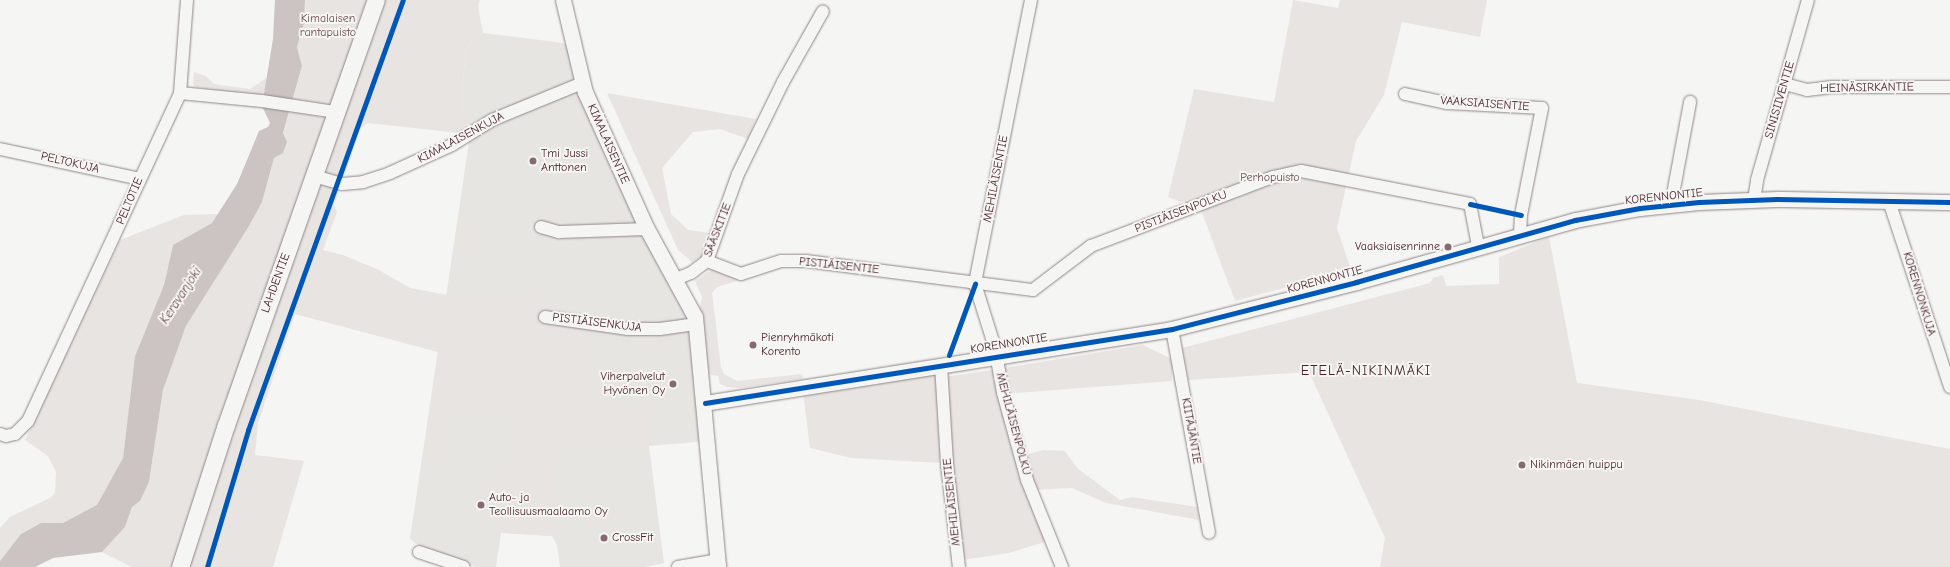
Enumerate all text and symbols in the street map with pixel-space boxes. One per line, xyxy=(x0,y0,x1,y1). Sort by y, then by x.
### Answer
park label: Kimalaisen rantapuisto xyxy=(300,12,356,40)
street label: SINISIIVENTIE xyxy=(1762,60,1798,140)
street label: HEINÄSIRKANTIE xyxy=(1820,80,1914,96)
street label: VAAKSIAISENTIE xyxy=(1440,94,1530,114)
street label: KIMALAISENTIE xyxy=(584,102,632,186)
street label: KIMALAISENKUJA xyxy=(416,109,506,167)
street label: MEHILÄISENTIE xyxy=(981,134,1011,224)
place label: Tmi Jussi Anttonen xyxy=(541,147,588,175)
street label: PELTOKUJA xyxy=(39,149,101,177)
marker: Tmi Jussi Anttonen xyxy=(528,156,538,166)
park label: Perhopuisto xyxy=(1240,171,1300,185)
street label: PELTOTIE xyxy=(114,175,146,227)
street label: KORENNONTIE xyxy=(1624,186,1704,208)
street label: PISTIÄISENPOLKU xyxy=(1133,188,1229,236)
street label: SÄÄSKITIE xyxy=(701,201,735,259)
place label: Vaaksiaisenrinne xyxy=(1355,240,1440,254)
marker: Vaaksiaisenrinne xyxy=(1443,242,1453,252)
street label: KORENNONKUJA xyxy=(1899,250,1939,338)
street label: LAHDENTIE xyxy=(259,251,293,315)
street label: PISTIÄISENTIE xyxy=(798,255,880,277)
street label: KORENNONTIE xyxy=(1285,263,1365,297)
water label: Keravanjoki xyxy=(157,265,205,327)
street label: PISTIÄISENKUJA xyxy=(551,310,643,336)
place label: Pienryhmäkoti Korento xyxy=(761,331,834,359)
street label: KORENNONTIE xyxy=(969,331,1049,357)
marker: Pienryhmäkoti Korento xyxy=(748,340,758,350)
district label: ETELÄ-NIKINMÄKI xyxy=(1301,363,1431,379)
place label: Viherpalvelut Hyvönen Oy xyxy=(600,370,665,398)
street label: MEHILÄISENPOLKU xyxy=(992,371,1034,477)
marker: Viherpalvelut Hyvönen Oy xyxy=(668,379,678,389)
street label: KIITÄJÄNTIE xyxy=(1178,397,1204,465)
street label: MEHILÄISENTIE xyxy=(940,457,964,547)
place label: Nikinmäen huippu xyxy=(1530,458,1623,472)
marker: Nikinmäen huippu xyxy=(1517,460,1527,470)
place label: Auto- ja Teollisuusmaalaamo Oy xyxy=(489,491,608,519)
marker: Auto- ja Teollisuusmaalaamo Oy xyxy=(476,500,486,510)
place label: CrossFit xyxy=(612,531,653,545)
marker: CrossFit xyxy=(599,533,609,543)

